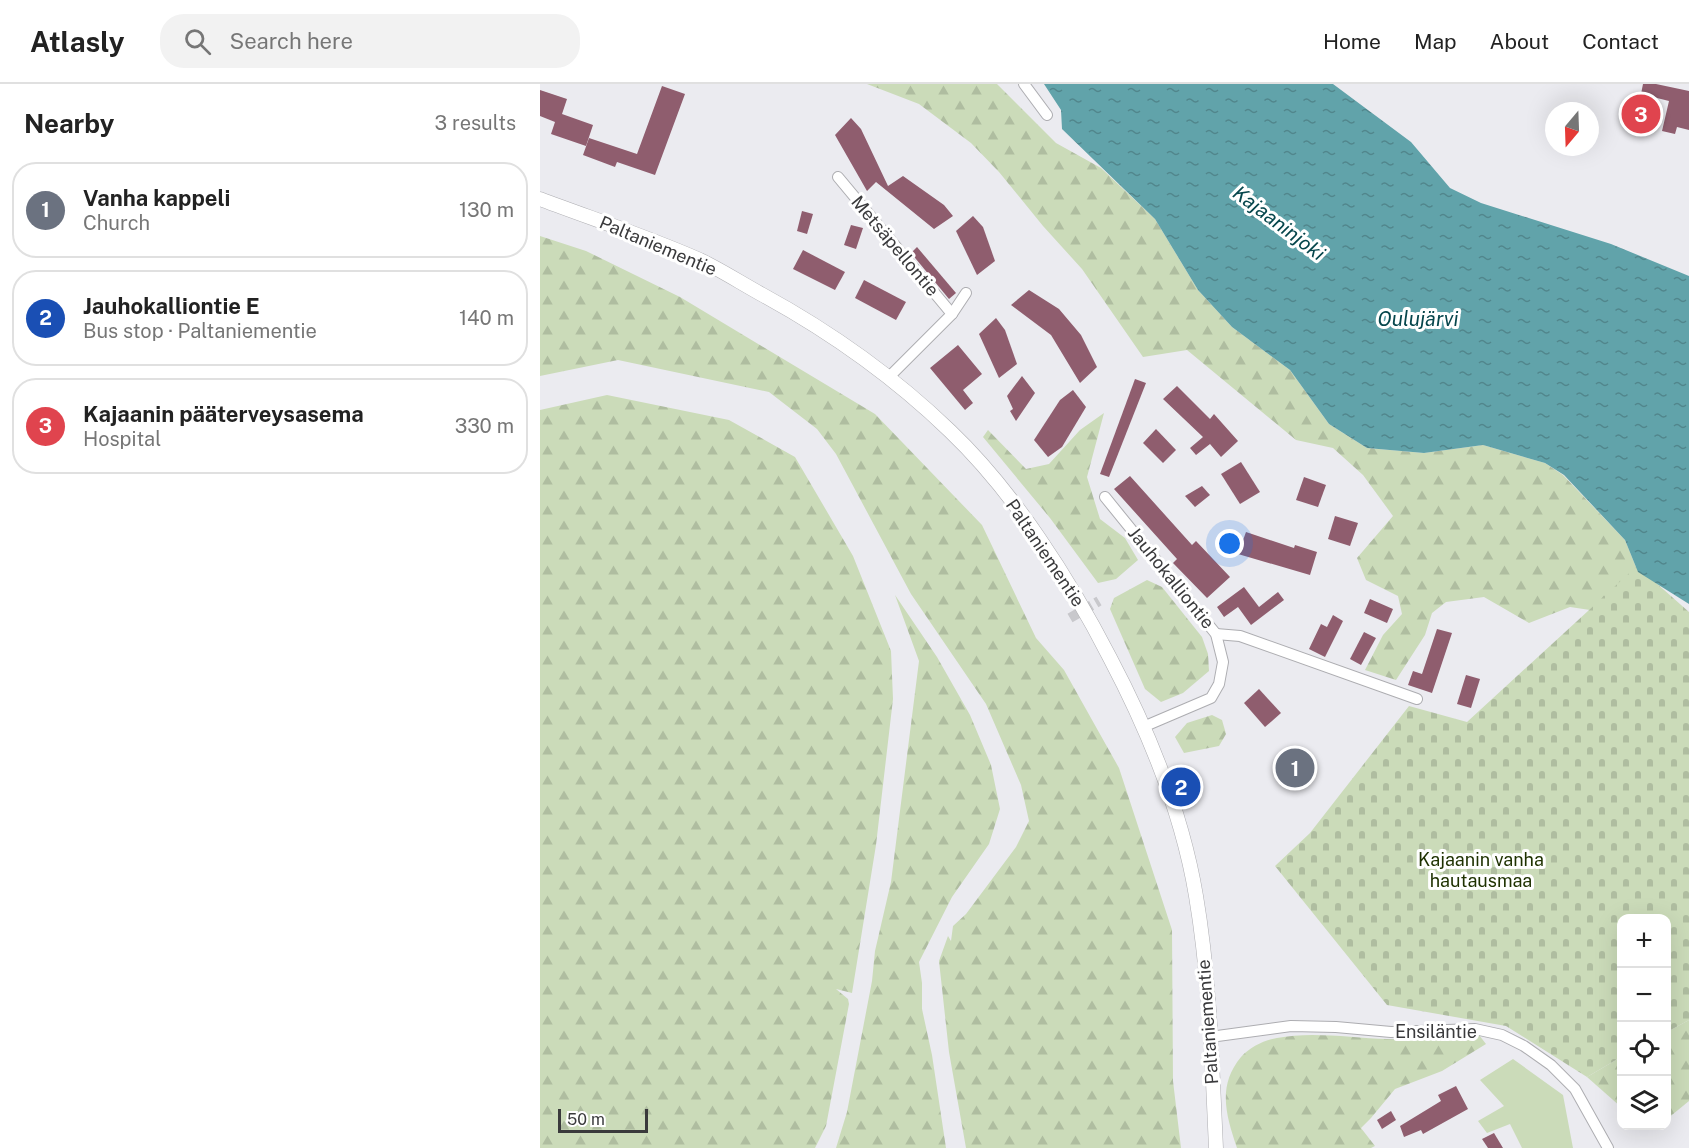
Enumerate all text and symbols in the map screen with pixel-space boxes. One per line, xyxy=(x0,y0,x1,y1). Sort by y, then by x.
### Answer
search box xyxy=(160,14,580,68)
text: Atlasly xyxy=(30,25,124,58)
icon: search xyxy=(181,25,214,58)
text: Search here xyxy=(229,28,353,54)
text: Home xyxy=(1323,29,1381,54)
text: Map xyxy=(1414,29,1457,54)
text: About xyxy=(1490,29,1549,54)
text: Contact xyxy=(1582,29,1659,54)
pin: 3 xyxy=(1622,92,1660,136)
north arrow xyxy=(1545,102,1599,156)
text: Nearby xyxy=(24,108,114,139)
text: 3 results xyxy=(435,111,516,135)
water label: Kajaaninjoki xyxy=(1228,181,1330,265)
text: Vanha kappeli xyxy=(83,185,230,211)
street label: Metsäpellontie xyxy=(847,191,943,300)
text: 1 xyxy=(41,198,50,222)
text: 130 m xyxy=(459,198,514,222)
text: Church xyxy=(83,211,150,235)
street label: Paltaniementie xyxy=(596,211,720,280)
text: Jauhokalliontie E xyxy=(83,293,260,319)
text: 2 xyxy=(39,306,52,330)
text: 140 m xyxy=(459,306,514,330)
water label: Oulujärvi xyxy=(1378,307,1458,331)
text: Bus stop · Paltaniementie xyxy=(83,319,317,343)
text: Kajaanin pääterveysasema xyxy=(83,401,364,427)
text: 3 xyxy=(39,414,52,438)
text: 330 m xyxy=(455,414,514,438)
text: Hospital xyxy=(83,427,161,451)
street label: Paltaniementie xyxy=(1002,495,1089,611)
street label: Jauhokalliontie xyxy=(1124,523,1219,633)
your location xyxy=(1215,529,1244,558)
pin: 1 xyxy=(1276,746,1314,790)
pin: 2 xyxy=(1162,764,1200,810)
park label: Kajaanin vanha hautausmaa xyxy=(1418,849,1544,891)
map controls xyxy=(1617,914,1671,1130)
button: + xyxy=(1617,914,1671,968)
street label: Paltaniementie xyxy=(1193,959,1222,1085)
button: − xyxy=(1617,968,1671,1022)
street label: Ensiläntie xyxy=(1395,1021,1477,1042)
button: locate xyxy=(1617,1022,1671,1076)
button: layers xyxy=(1617,1076,1671,1130)
scale bar xyxy=(558,1106,648,1134)
text: 50 m xyxy=(567,1110,605,1129)

